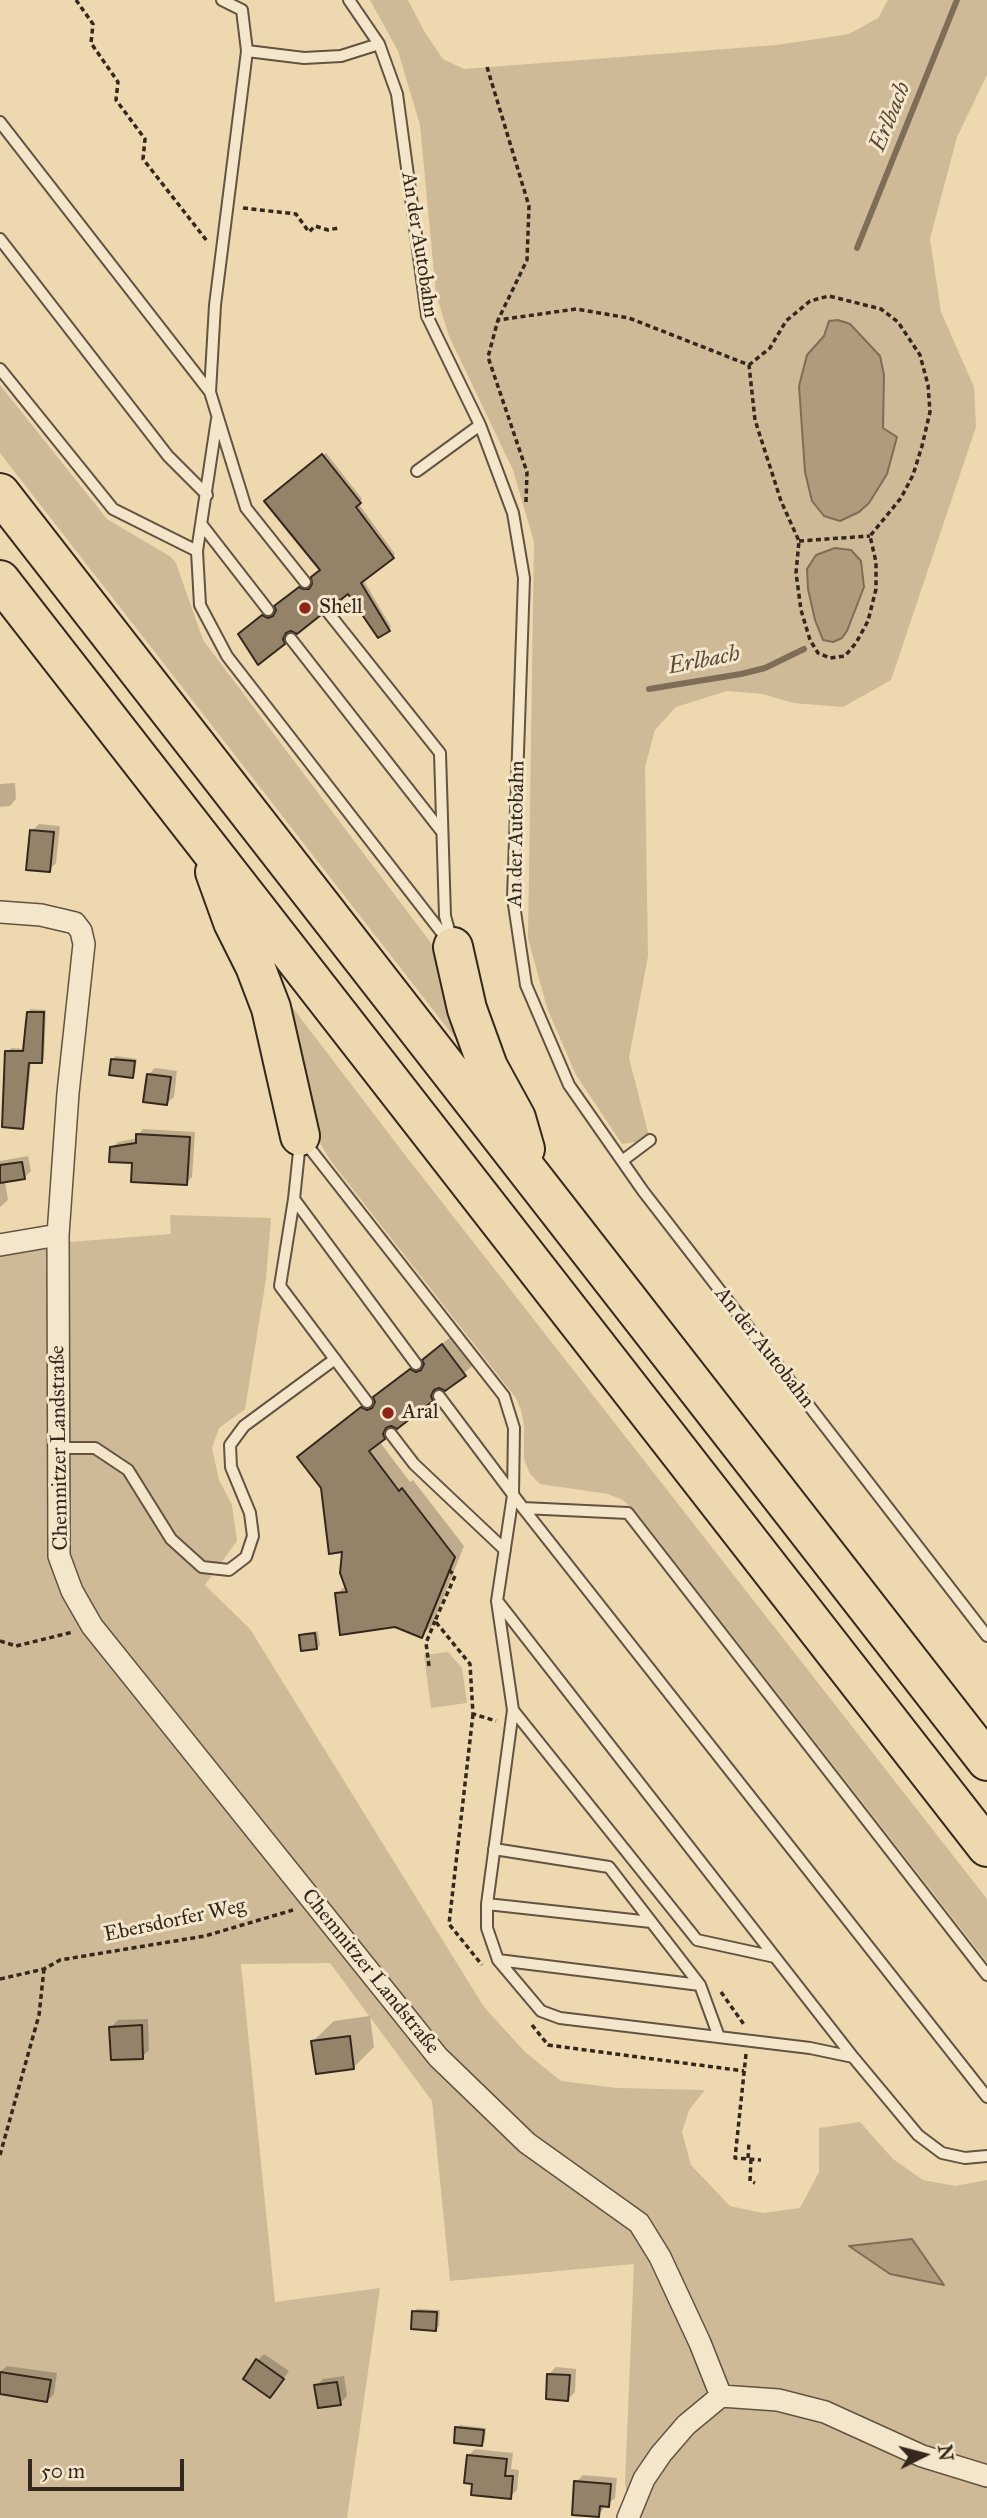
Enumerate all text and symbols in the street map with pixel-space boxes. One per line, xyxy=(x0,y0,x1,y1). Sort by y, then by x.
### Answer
water label: Erlbach xyxy=(865,78,917,156)
street label: An der Autobahn xyxy=(395,170,443,320)
place label: Shell xyxy=(319,595,363,621)
marker: Shell xyxy=(297,600,313,616)
water label: Erlbach xyxy=(666,641,742,681)
street label: An der Autobahn xyxy=(503,760,531,908)
street label: An der Autobahn xyxy=(709,1282,819,1414)
street label: Chemnitzer Landstraße xyxy=(46,1345,74,1551)
place label: Aral xyxy=(402,1400,439,1426)
marker: Aral xyxy=(380,1405,396,1421)
street label: Chemnitzer Landstraße xyxy=(296,1884,444,2060)
street label: Ebersdorfer Weg xyxy=(102,1894,248,1948)
north arrow xyxy=(889,2420,959,2490)
scale bar xyxy=(32,2444,187,2488)
text: N xyxy=(933,2444,958,2462)
text: 50 m xyxy=(41,2458,85,2484)

